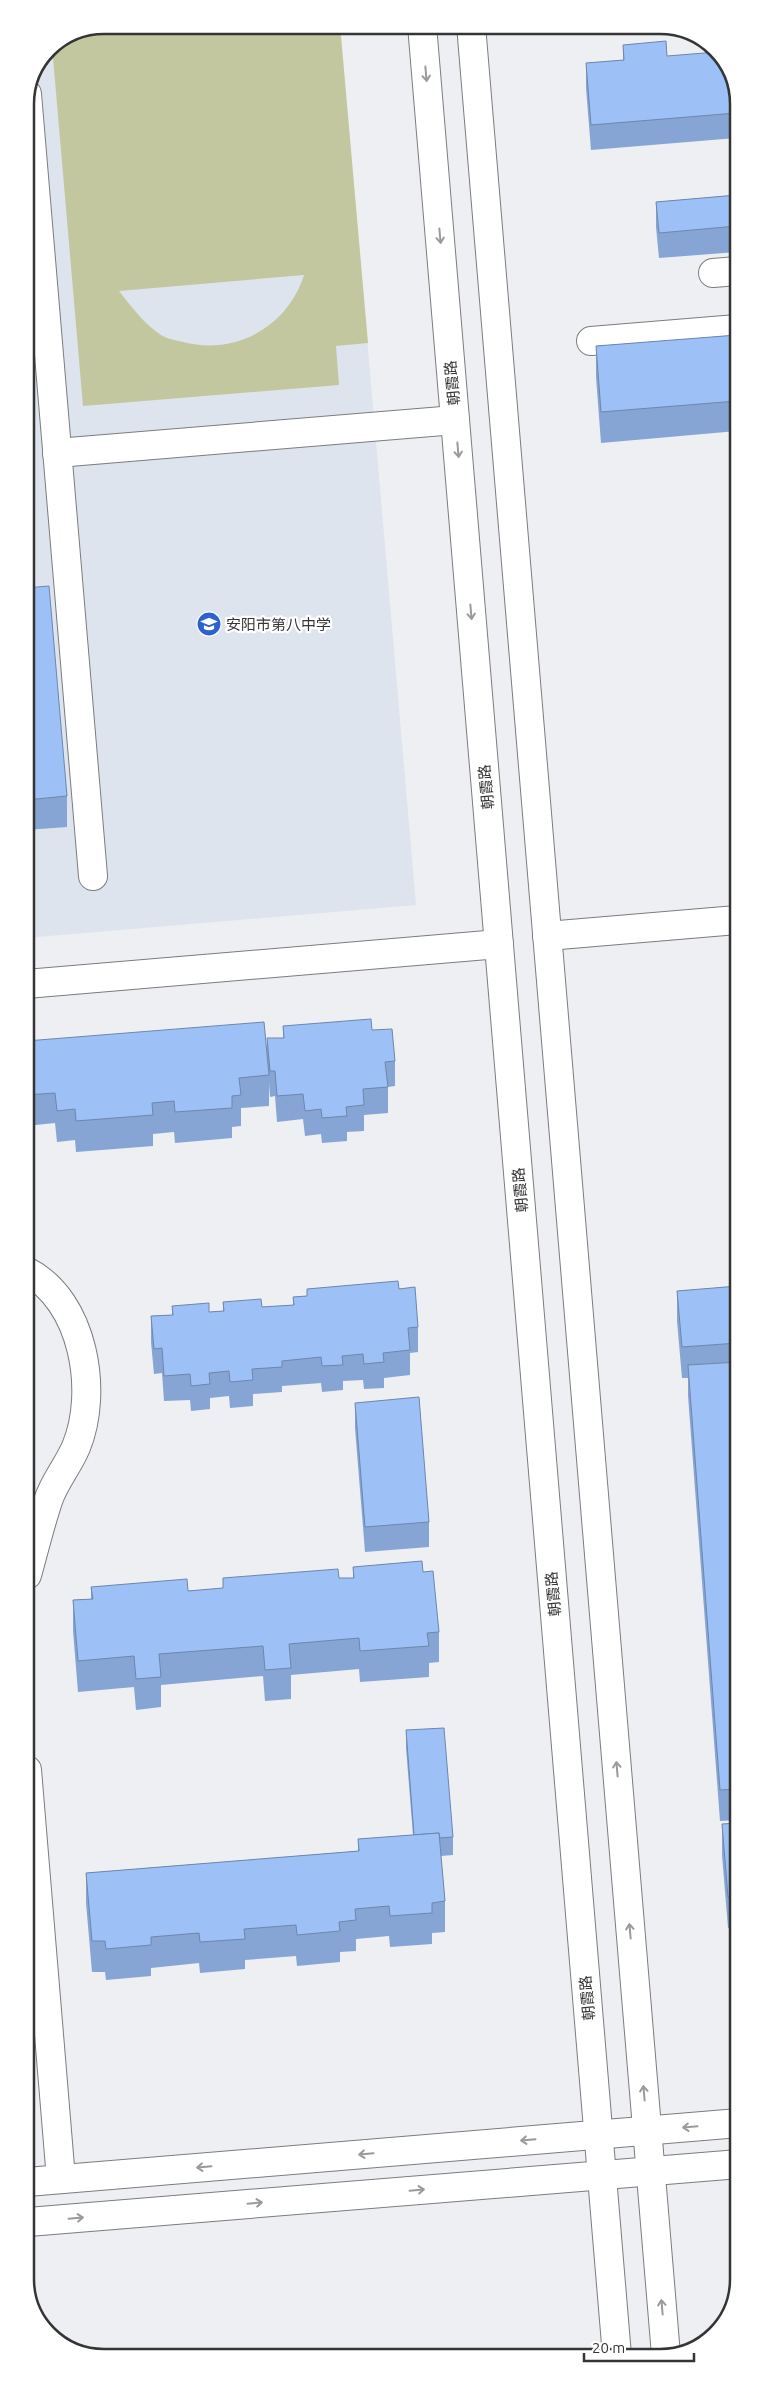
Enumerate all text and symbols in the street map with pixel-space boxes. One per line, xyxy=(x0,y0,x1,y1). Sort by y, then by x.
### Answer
one-way arrow xyxy=(422,65,431,81)
one-way arrow xyxy=(435,227,445,243)
street label: 朝霞路 xyxy=(442,360,462,406)
one-way arrow xyxy=(453,442,463,458)
one-way arrow xyxy=(467,604,476,620)
school or university icon: 安阳市第八中学 xyxy=(196,611,222,637)
place label: 安阳市第八中学 xyxy=(226,616,331,633)
street label: 朝霞路 xyxy=(476,764,496,810)
street label: 朝霞路 xyxy=(510,1167,530,1213)
street label: 朝霞路 xyxy=(543,1571,563,1617)
one-way arrow xyxy=(612,1761,621,1777)
one-way arrow xyxy=(625,1923,635,1939)
street label: 朝霞路 xyxy=(577,1975,597,2021)
one-way arrow xyxy=(639,2085,648,2101)
one-way arrow xyxy=(683,2122,699,2131)
one-way arrow xyxy=(521,2135,537,2145)
one-way arrow xyxy=(359,2149,375,2158)
one-way arrow xyxy=(197,2162,213,2172)
one-way arrow xyxy=(409,2185,425,2195)
one-way arrow xyxy=(247,2199,263,2208)
one-way arrow xyxy=(68,2213,84,2223)
one-way arrow xyxy=(657,2299,666,2315)
scale bar xyxy=(584,2330,694,2362)
text: 20 m xyxy=(592,2339,625,2356)

